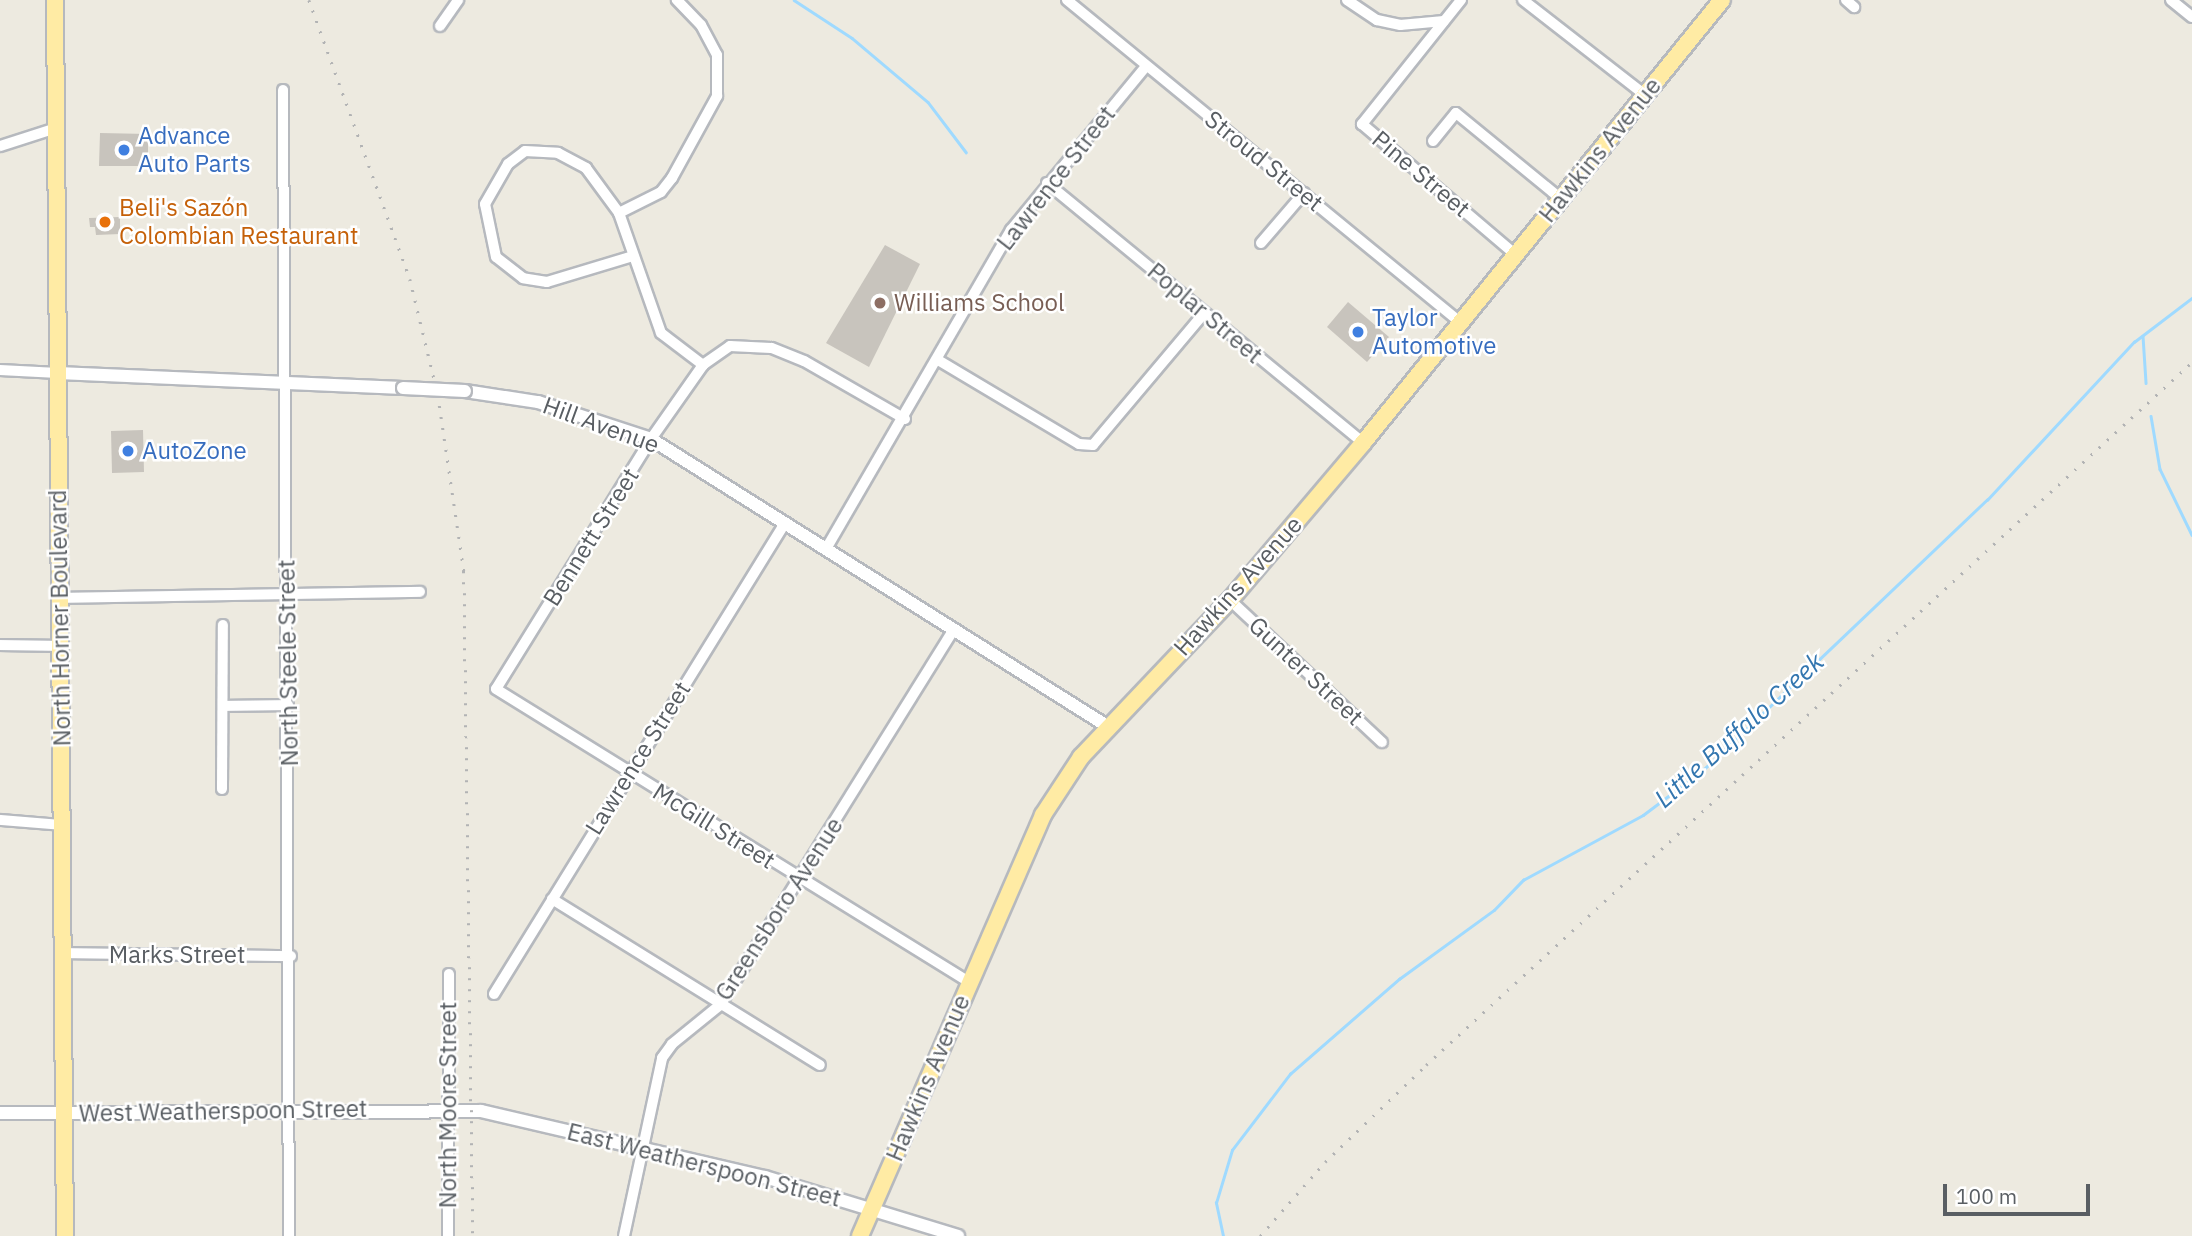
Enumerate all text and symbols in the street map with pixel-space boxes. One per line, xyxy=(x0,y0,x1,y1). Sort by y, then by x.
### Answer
street label: Hawkins Avenue xyxy=(1533,72,1667,228)
street label: Lawrence Street xyxy=(991,100,1121,256)
street label: Stroud Street xyxy=(1199,105,1329,217)
place label: Advance Auto Parts xyxy=(138,122,251,178)
street label: Pine Street xyxy=(1366,125,1476,223)
marker: Advance Auto Parts xyxy=(116,142,132,158)
place label: Beli's Sazón Colombian Restaurant xyxy=(119,194,358,250)
marker: Beli's Sazón Colombian Restaurant xyxy=(97,214,113,230)
street label: Poplar Street xyxy=(1142,257,1268,369)
place label: Williams School xyxy=(894,289,1064,317)
marker: Williams School xyxy=(872,295,888,311)
place label: Taylor Automotive xyxy=(1372,304,1496,360)
marker: Taylor Automotive xyxy=(1350,324,1366,340)
street label: Hill Avenue xyxy=(539,391,663,459)
place label: AutoZone xyxy=(142,437,247,465)
marker: AutoZone xyxy=(120,443,136,459)
street label: Bennett Street xyxy=(537,463,645,611)
street label: North Horner Boulevard xyxy=(43,489,77,747)
street label: Hawkins Avenue xyxy=(1168,510,1308,662)
street label: North Steele Street xyxy=(272,559,304,767)
street label: Gunter Street xyxy=(1243,611,1369,731)
water label: Little Buffalo Creek xyxy=(1648,646,1830,814)
street label: Lawrence Street xyxy=(579,676,697,840)
street label: McGill Street xyxy=(648,777,780,875)
street label: Greensboro Avenue xyxy=(709,812,849,1006)
street label: Marks Street xyxy=(109,941,245,969)
street label: Hawkins Avenue xyxy=(880,990,976,1166)
street label: North Moore Street xyxy=(434,1002,462,1208)
street label: West Weatherspoon Street xyxy=(79,1094,367,1128)
street label: East Weatherspoon Street xyxy=(564,1117,844,1213)
scale bar xyxy=(1947,1170,2094,1214)
text: 100 m xyxy=(1956,1182,2017,1210)

